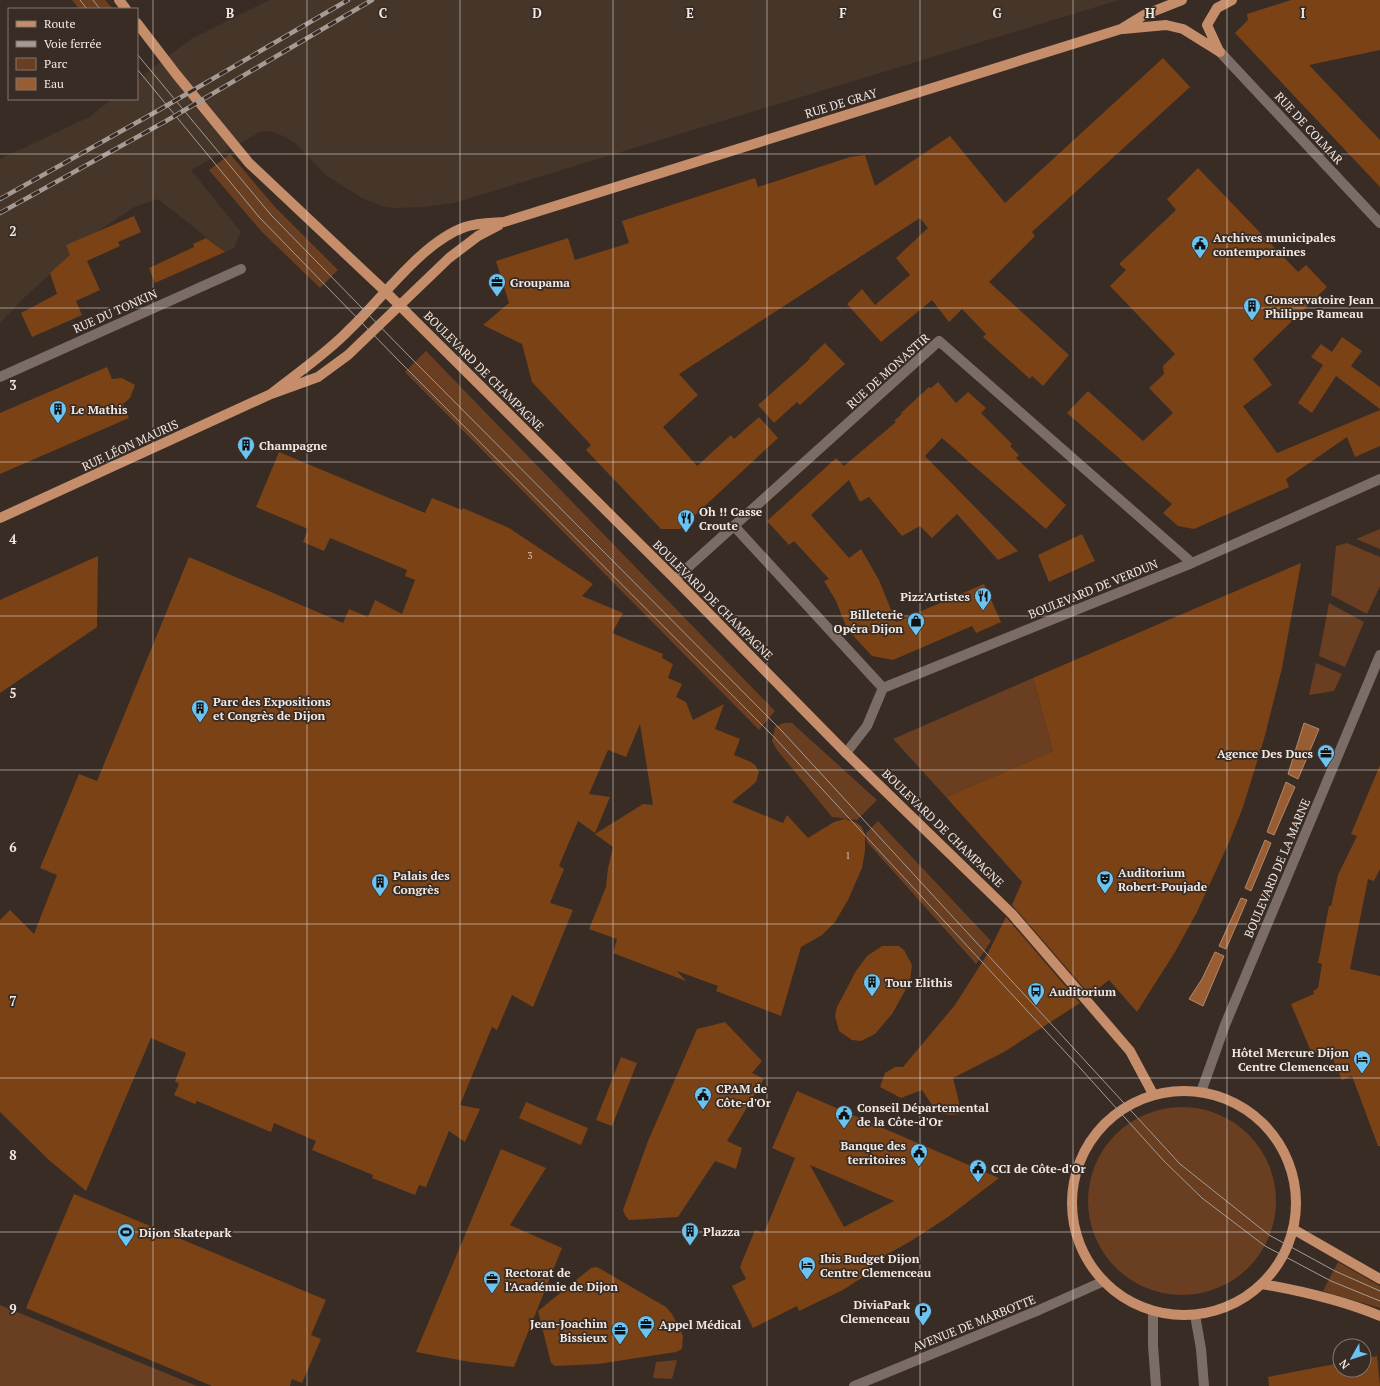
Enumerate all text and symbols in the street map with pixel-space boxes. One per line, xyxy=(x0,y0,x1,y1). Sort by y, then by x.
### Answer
text: B xyxy=(226,4,234,22)
text: C xyxy=(379,4,387,22)
text: D xyxy=(532,4,542,22)
text: E xyxy=(686,4,694,22)
text: F xyxy=(839,4,847,22)
text: G xyxy=(992,4,1002,22)
text: H xyxy=(1145,4,1155,22)
text: I xyxy=(1301,4,1306,22)
legend xyxy=(8,8,138,100)
text: Route xyxy=(44,16,75,31)
text: Voie ferrée xyxy=(44,36,102,51)
text: Parc xyxy=(44,56,68,71)
text: Eau xyxy=(44,76,64,91)
street label: RUE DE GRAY xyxy=(803,85,879,121)
street label: RUE DE COLMAR xyxy=(1272,89,1346,167)
text: 2 xyxy=(9,222,17,240)
place label: Archives municipales contemporaines xyxy=(1213,230,1336,259)
public building icon: Archives municipales contemporaines xyxy=(1190,234,1210,259)
office icon: Groupama xyxy=(487,272,507,297)
place label: Groupama xyxy=(510,275,570,290)
street label: RUE DU TONKIN xyxy=(71,286,160,336)
place label: Conservatoire Jean Philippe Rameau xyxy=(1265,292,1374,321)
building icon: Conservatoire Jean Philippe Rameau xyxy=(1242,296,1262,321)
street label: BOULEVARD DE CHAMPAGNE xyxy=(421,308,547,434)
street label: RUE DE MONASTIR xyxy=(844,330,933,412)
text: 3 xyxy=(9,376,17,394)
building icon: Le Mathis xyxy=(48,399,68,424)
place label: Le Mathis xyxy=(71,402,128,417)
street label: RUE LÉON MAURIS xyxy=(79,416,181,474)
building icon: Champagne xyxy=(236,435,256,460)
place label: Champagne xyxy=(259,438,328,453)
place label: Oh !! Casse Croute xyxy=(699,504,763,533)
restaurant icon: Oh !! Casse Croute xyxy=(676,508,696,533)
text: 4 xyxy=(9,530,17,548)
street label: BOULEVARD DE CHAMPAGNE xyxy=(650,537,776,663)
house number: 3 xyxy=(527,549,533,562)
street label: BOULEVARD DE VERDUN xyxy=(1026,556,1160,622)
restaurant icon: Pizz'Artistes xyxy=(973,586,993,611)
place label: Pizz'Artistes xyxy=(900,589,971,604)
place label: Billeterie Opéra Dijon xyxy=(834,607,904,636)
shop icon: Billeterie Opéra Dijon xyxy=(906,611,926,636)
text: 5 xyxy=(9,684,17,702)
place label: Parc des Expositions et Congrès de Dijon xyxy=(213,694,331,723)
building icon: Parc des Expositions et Congrès de Dijon xyxy=(190,698,210,723)
office icon: Agence Des Ducs xyxy=(1316,743,1336,768)
place label: Agence Des Ducs xyxy=(1217,746,1314,761)
street label: BOULEVARD DE CHAMPAGNE xyxy=(879,766,1007,890)
street label: BOULEVARD DE LA MARNE xyxy=(1241,796,1313,940)
text: 6 xyxy=(9,838,17,856)
house number: 1 xyxy=(845,849,851,862)
place label: Auditorium Robert-Poujade xyxy=(1118,865,1208,894)
place label: Palais des Congrès xyxy=(393,868,450,897)
theatre icon: Auditorium Robert-Poujade xyxy=(1095,869,1115,894)
building icon: Palais des Congrès xyxy=(370,872,390,897)
building icon: Tour Elithis xyxy=(862,972,882,997)
place label: Tour Elithis xyxy=(885,975,953,990)
bus stop icon: Auditorium xyxy=(1026,981,1046,1006)
place label: Auditorium xyxy=(1049,984,1116,999)
text: 7 xyxy=(9,992,17,1010)
place label: Hôtel Mercure Dijon Centre Clemenceau xyxy=(1232,1045,1350,1074)
hotel icon: Hôtel Mercure Dijon Centre Clemenceau xyxy=(1352,1049,1372,1074)
place label: CPAM de Côte-d'Or xyxy=(716,1081,772,1110)
public building icon: CPAM de Côte-d'Or xyxy=(693,1085,713,1110)
place label: Conseil Départemental de la Côte-d'Or xyxy=(857,1100,989,1129)
public building icon: Conseil Départemental de la Côte-d'Or xyxy=(834,1104,854,1129)
place label: Banque des territoires xyxy=(841,1138,907,1167)
public building icon: Banque des territoires xyxy=(909,1142,929,1167)
text: 8 xyxy=(9,1146,17,1164)
public building icon: CCI de Côte-d'Or xyxy=(968,1158,988,1183)
place label: CCI de Côte-d'Or xyxy=(991,1161,1087,1176)
building icon: Plazza xyxy=(680,1221,700,1246)
sports icon: Dijon Skatepark xyxy=(116,1222,136,1247)
place label: Plazza xyxy=(703,1224,741,1239)
place label: Dijon Skatepark xyxy=(139,1225,232,1240)
place label: Ibis Budget Dijon Centre Clemenceau xyxy=(820,1251,932,1280)
hotel icon: Ibis Budget Dijon Centre Clemenceau xyxy=(797,1255,817,1280)
place label: Rectorat de l'Académie de Dijon xyxy=(505,1265,618,1294)
office icon: Rectorat de l'Académie de Dijon xyxy=(482,1269,502,1294)
street label: AVENUE DE MARBOTTE xyxy=(910,1291,1038,1355)
place label: DiviaPark Clemenceau xyxy=(840,1297,911,1326)
text: 9 xyxy=(9,1300,17,1318)
parking icon: DiviaPark Clemenceau xyxy=(913,1301,933,1326)
office icon: Appel Médical xyxy=(636,1314,656,1339)
place label: Jean-Joachim Bissieux xyxy=(530,1316,607,1345)
place label: Appel Médical xyxy=(659,1317,741,1332)
office icon: Jean-Joachim Bissieux xyxy=(610,1320,630,1345)
north arrow xyxy=(1332,1338,1372,1378)
text: N xyxy=(1336,1356,1352,1372)

